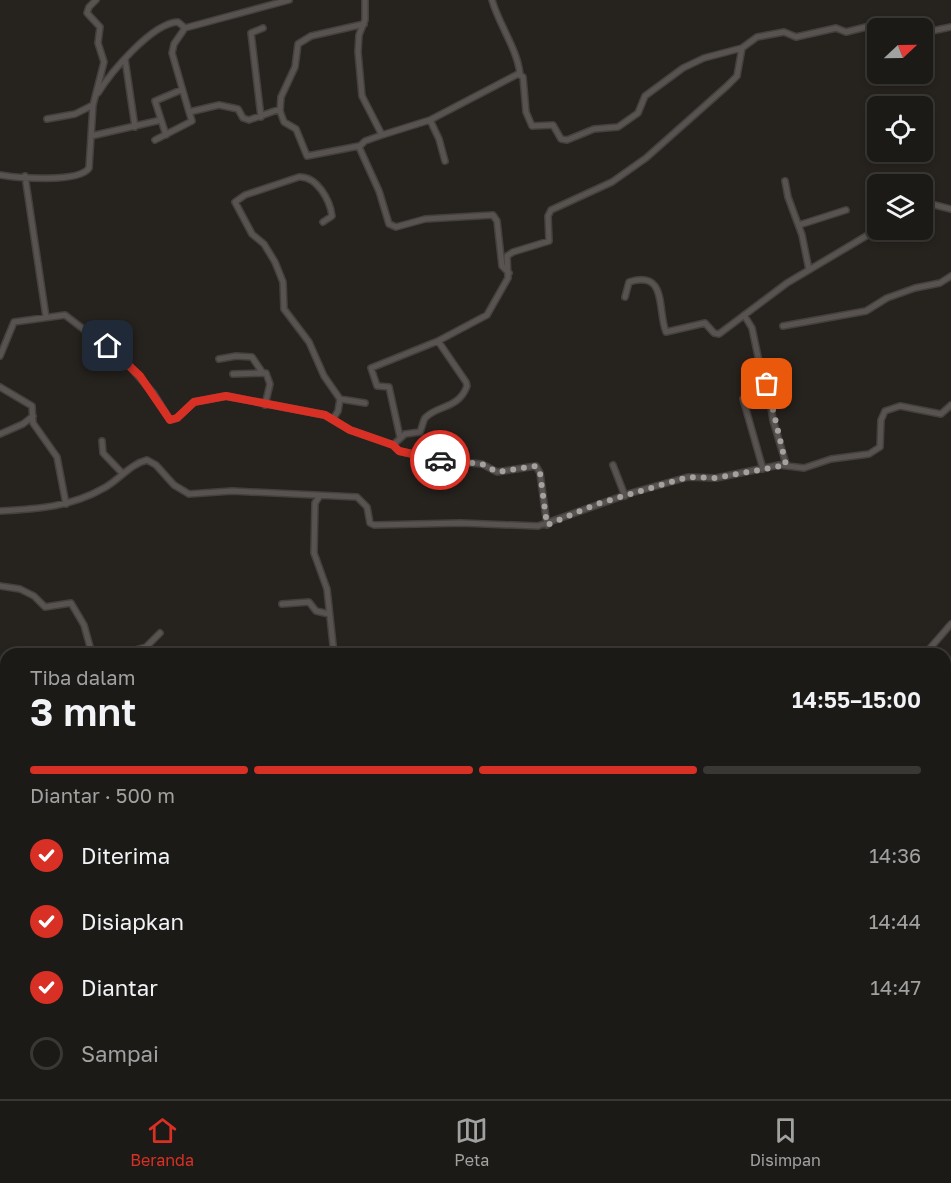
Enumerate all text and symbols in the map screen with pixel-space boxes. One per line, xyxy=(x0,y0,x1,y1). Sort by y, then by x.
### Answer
north arrow xyxy=(867,18,933,84)
map controls xyxy=(867,18,933,240)
button: locate xyxy=(867,96,933,162)
button: layers xyxy=(867,174,933,240)
pin xyxy=(82,320,133,371)
icon: home xyxy=(91,329,124,362)
pin xyxy=(741,358,792,409)
icon: bag xyxy=(750,367,783,400)
courier xyxy=(410,430,470,490)
icon: car xyxy=(424,444,457,477)
text: Tiba dalam xyxy=(30,665,135,689)
text: 14:55–15:00 xyxy=(792,686,921,713)
text: 3 mnt xyxy=(30,688,137,735)
text: Diantar · 500 m xyxy=(30,783,175,807)
icon: check xyxy=(30,839,63,872)
text: Diterima xyxy=(81,842,170,869)
text: 14:36 xyxy=(869,843,921,867)
icon: check xyxy=(30,905,63,938)
text: Disiapkan xyxy=(81,908,184,935)
text: 14:44 xyxy=(869,909,921,933)
icon: check xyxy=(30,971,63,1004)
text: Diantar xyxy=(81,974,158,1001)
text: 14:47 xyxy=(870,975,921,999)
text: Sampai xyxy=(81,1040,159,1067)
tab: Beranda xyxy=(130,1114,194,1170)
tab: Peta xyxy=(454,1114,489,1170)
tab: Disimpan xyxy=(750,1114,821,1170)

